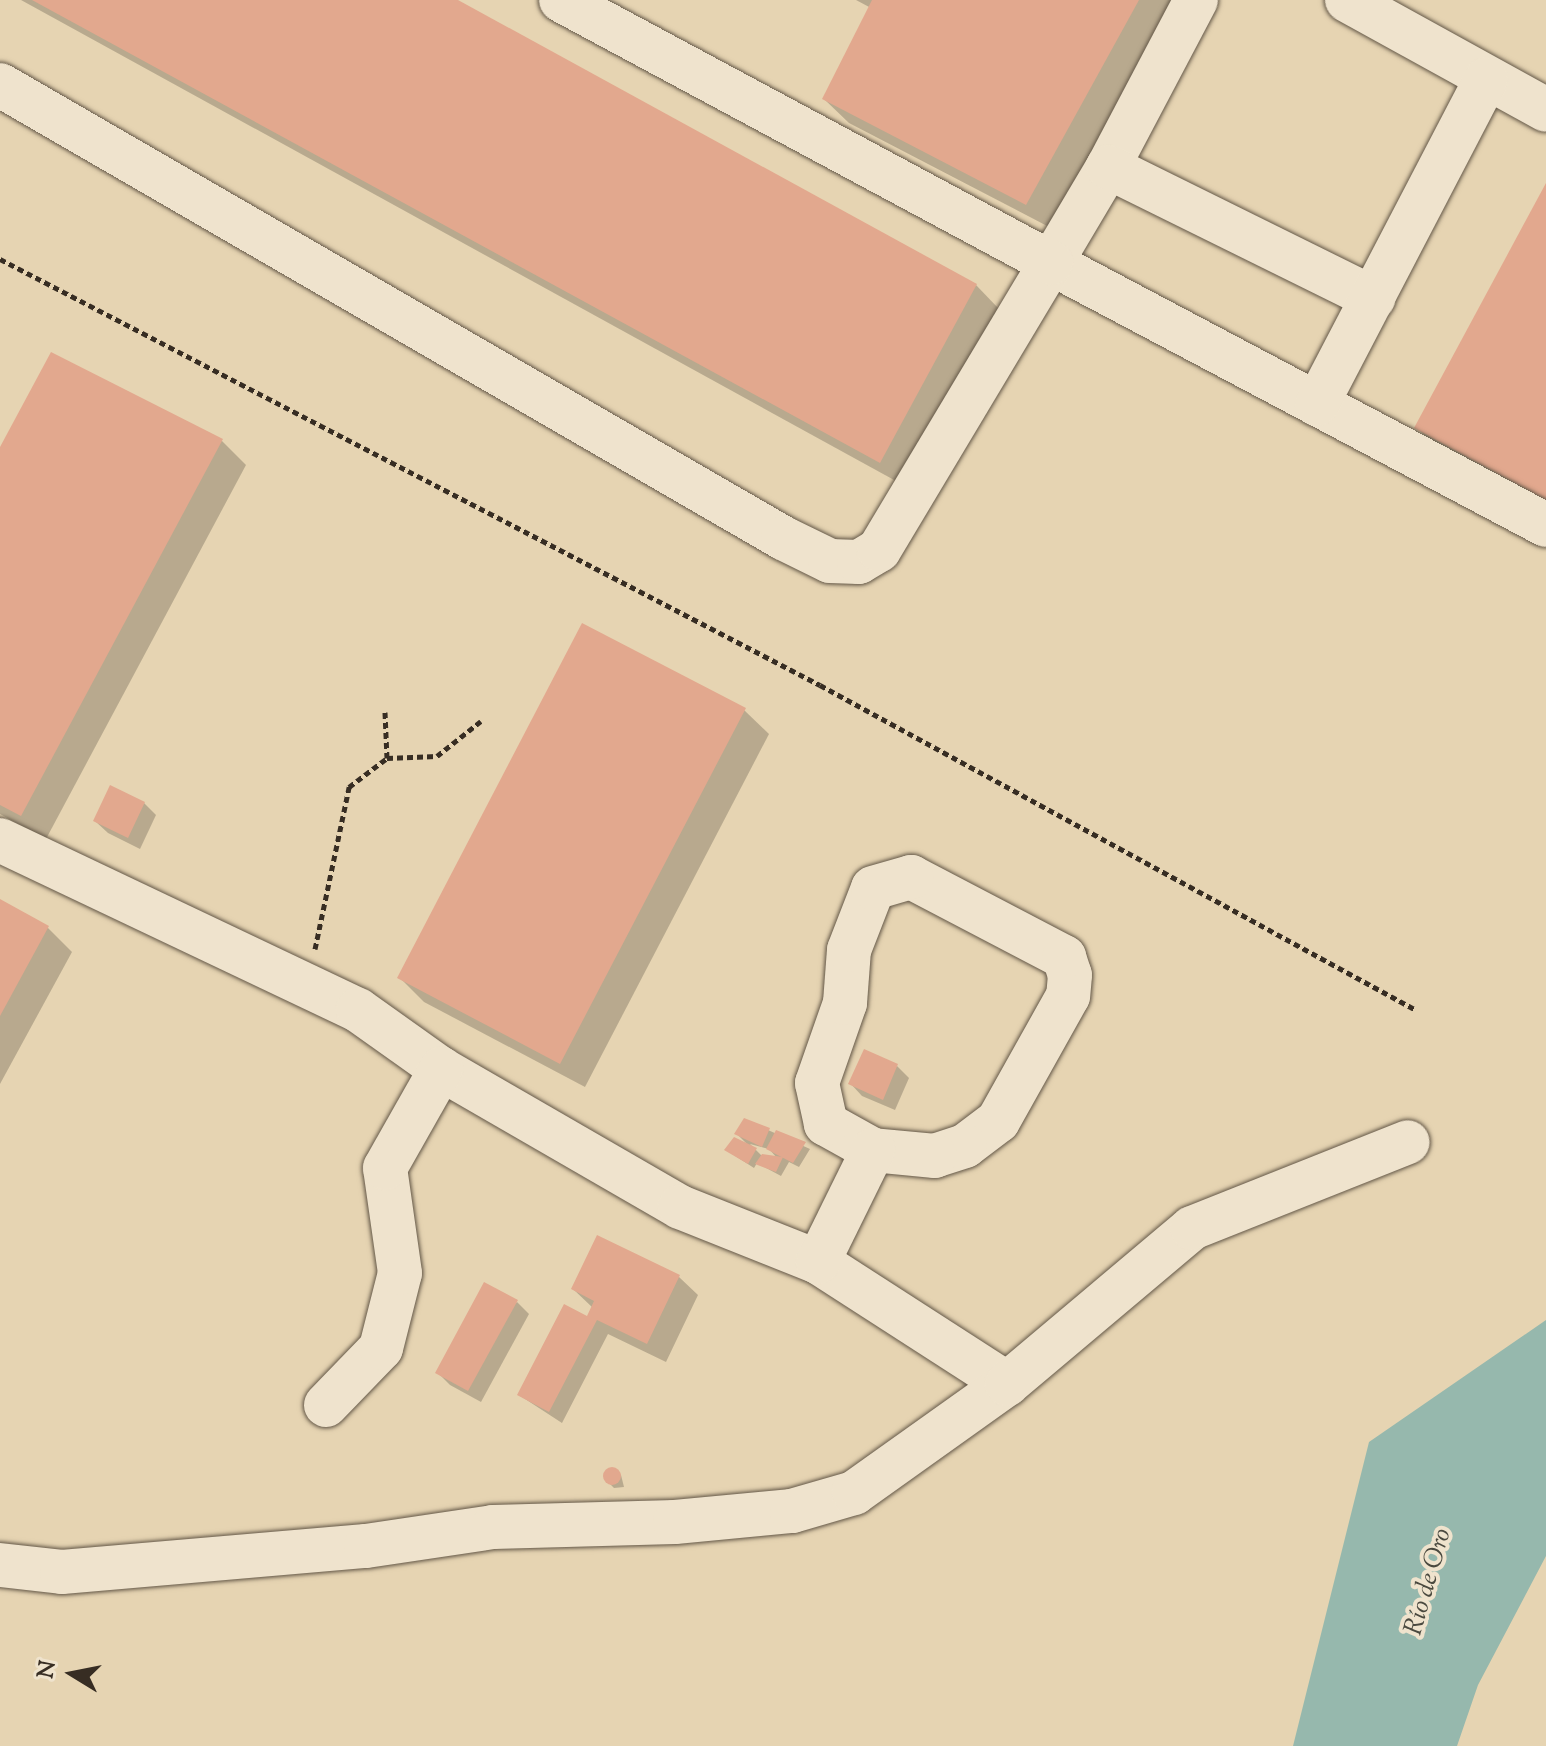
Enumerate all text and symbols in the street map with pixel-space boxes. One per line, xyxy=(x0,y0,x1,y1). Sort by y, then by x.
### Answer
water label: Río de Oro xyxy=(1399,1525,1459,1639)
north arrow xyxy=(32,1634,112,1714)
text: N xyxy=(31,1658,66,1681)

